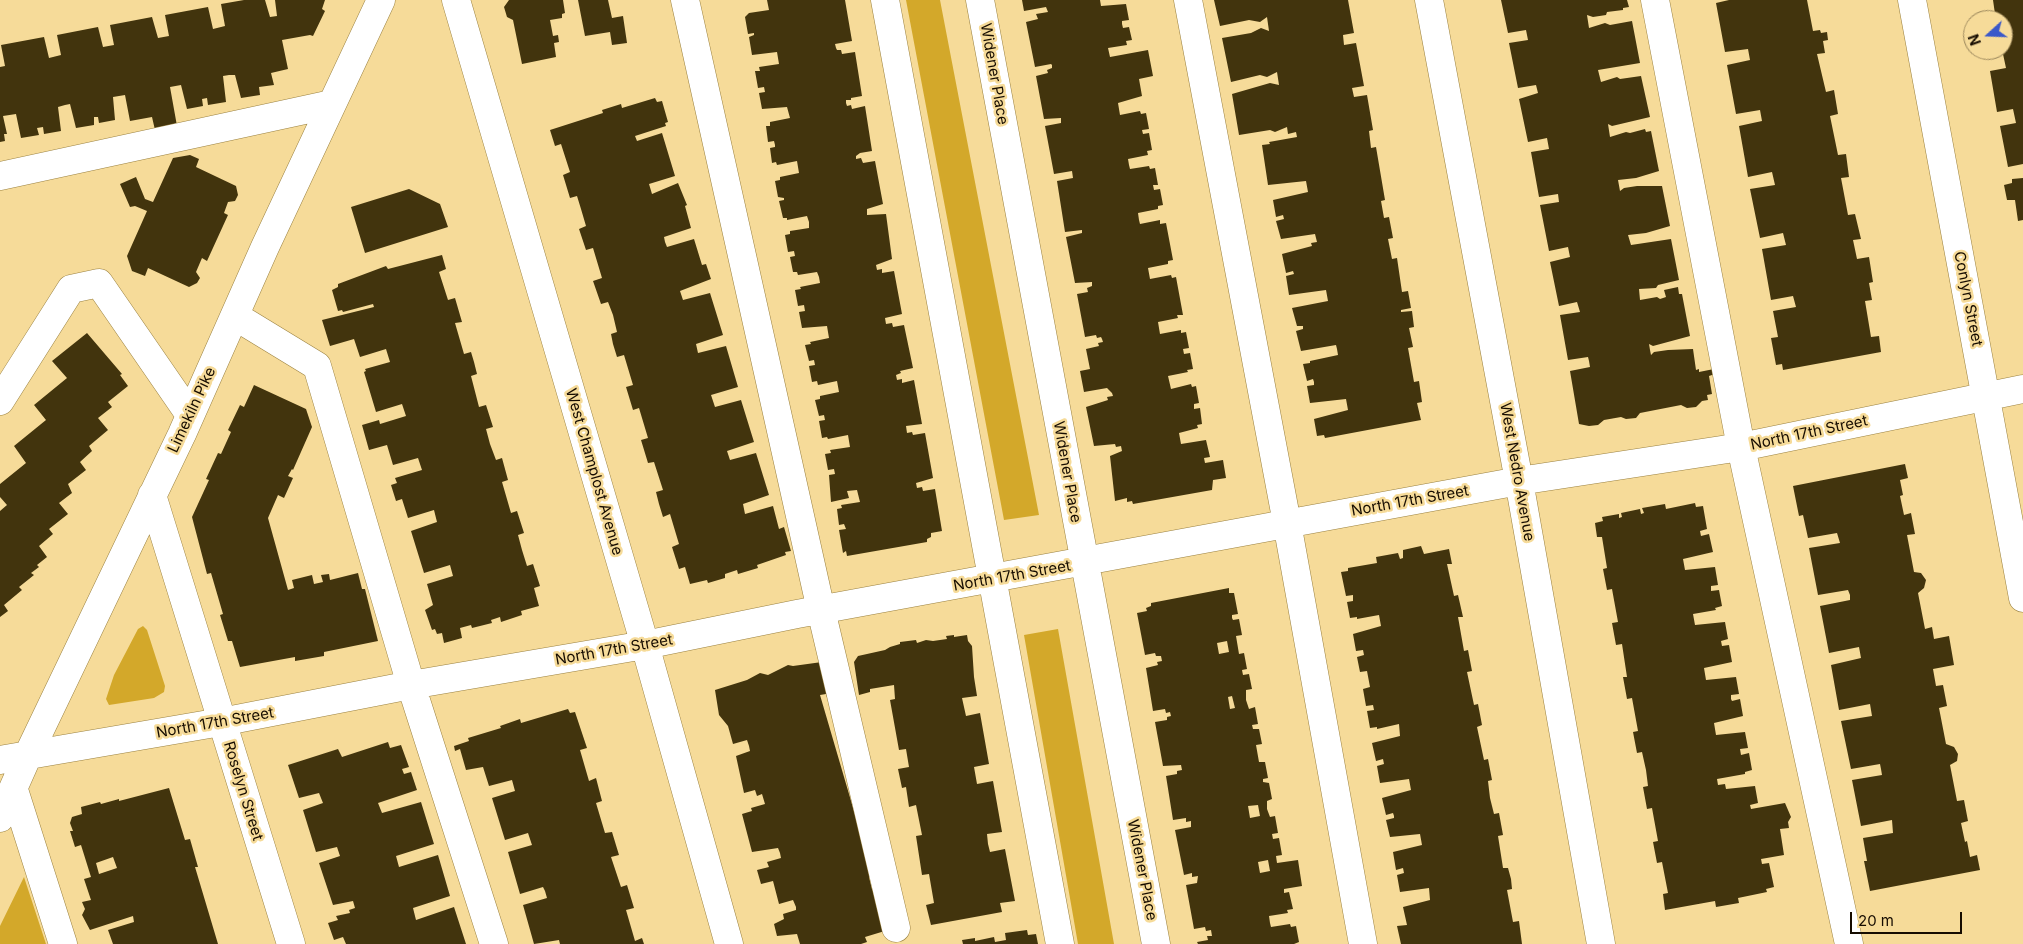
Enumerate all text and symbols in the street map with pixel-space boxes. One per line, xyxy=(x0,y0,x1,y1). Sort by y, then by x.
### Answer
north arrow xyxy=(1963,10,2013,60)
street label: Widener Place xyxy=(976,22,1012,126)
text: N xyxy=(1965,32,1984,48)
street label: Conlyn Street xyxy=(1950,250,1986,348)
street label: Limekiln Pike xyxy=(164,364,220,456)
street label: West Champlost Avenue xyxy=(562,386,626,558)
street label: West Nedro Avenue xyxy=(1496,401,1538,543)
street label: North 17th Street xyxy=(1749,412,1869,454)
street label: Widener Place xyxy=(1049,420,1085,524)
street label: North 17th Street xyxy=(1350,482,1470,520)
street label: North 17th Street xyxy=(952,557,1072,595)
street label: North 17th Street xyxy=(554,631,674,669)
street label: North 17th Street xyxy=(155,704,275,742)
street label: Roselyn Street xyxy=(219,739,267,843)
street label: Widener Place xyxy=(1123,818,1161,922)
scale bar xyxy=(1853,902,1966,934)
text: 20 m xyxy=(1858,911,1894,930)

